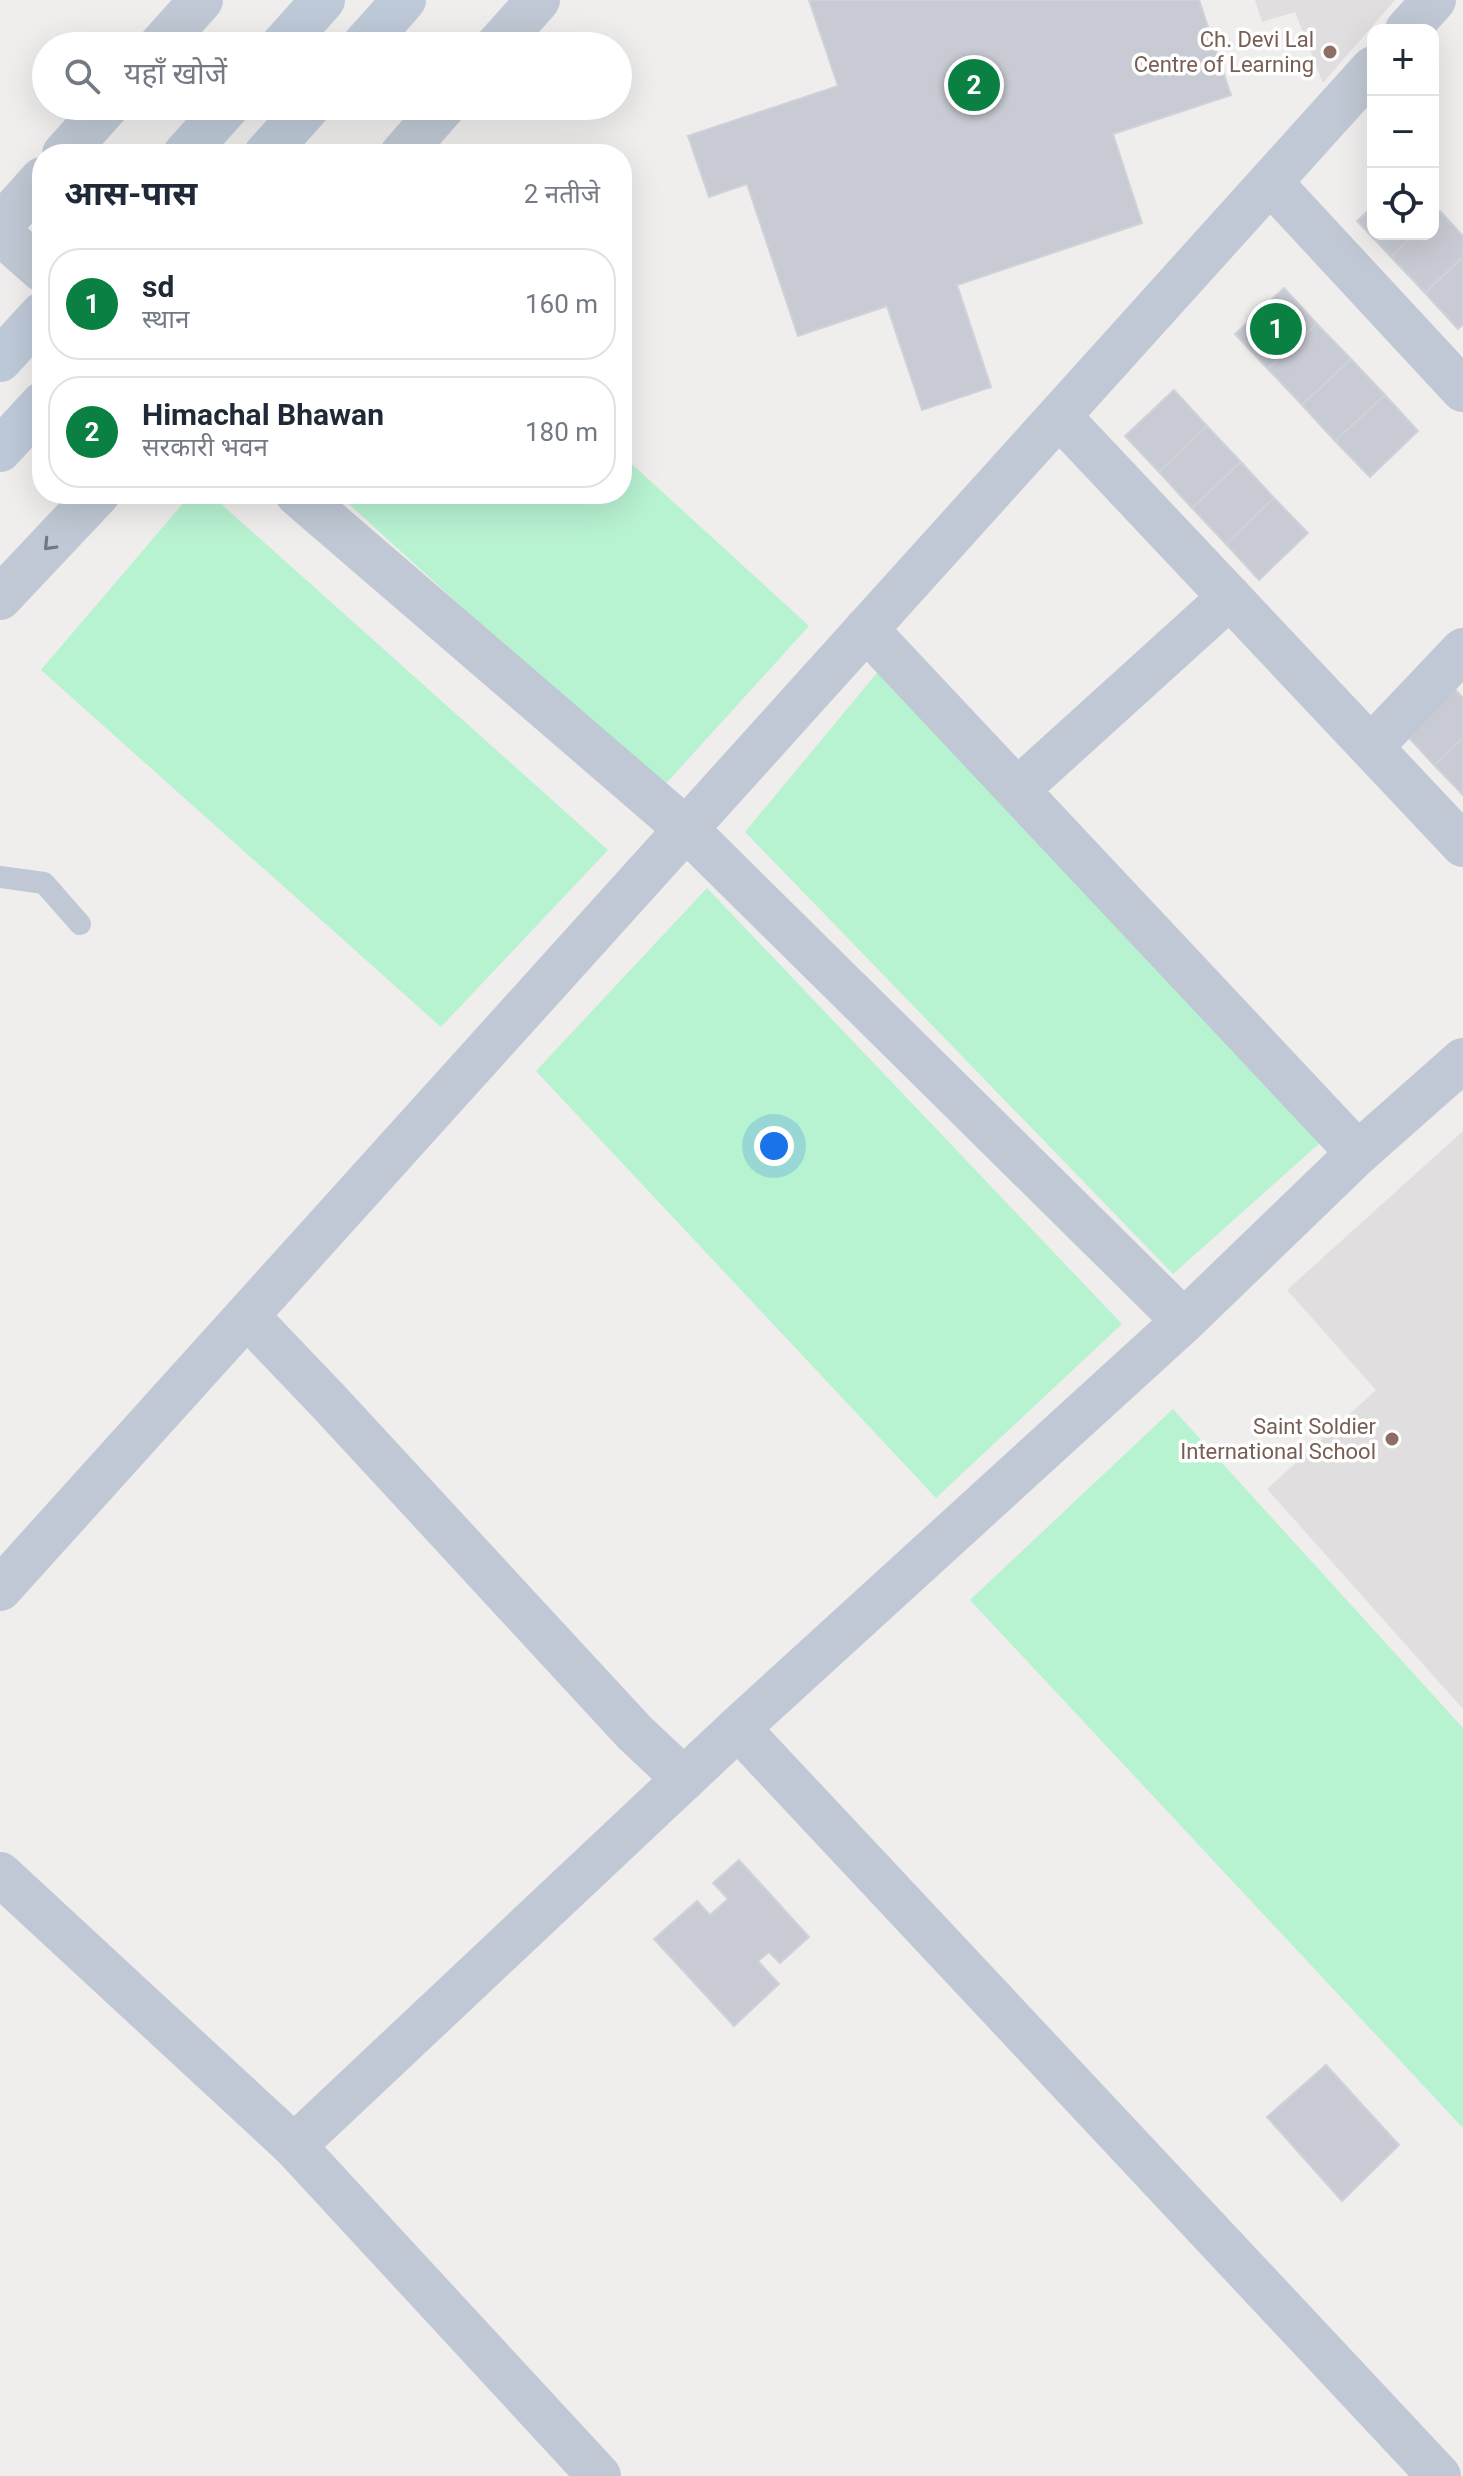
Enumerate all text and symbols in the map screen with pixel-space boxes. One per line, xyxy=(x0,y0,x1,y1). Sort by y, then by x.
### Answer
map controls xyxy=(1367,24,1439,240)
button: + xyxy=(1367,24,1439,96)
place label: Ch. Devi Lal Centre of Learning xyxy=(1134,27,1314,77)
search box xyxy=(32,32,632,120)
marker: Ch. Devi Lal Centre of Learning xyxy=(1321,43,1339,61)
icon: search xyxy=(60,54,104,98)
pin: 2 xyxy=(948,55,1000,115)
text: यहाँ खोजें xyxy=(124,56,227,91)
button: − xyxy=(1367,96,1439,168)
button: locate xyxy=(1367,168,1439,240)
text: आस-पास xyxy=(64,173,197,213)
text: 2 नतीजे xyxy=(524,179,600,209)
text: sd xyxy=(142,269,174,304)
text: 1 xyxy=(85,289,99,319)
text: 160 m xyxy=(525,289,598,319)
pin: 1 xyxy=(1250,299,1302,359)
text: स्थान xyxy=(142,304,189,334)
text: Himachal Bhawan xyxy=(142,397,384,432)
text: 2 xyxy=(85,417,99,447)
text: 180 m xyxy=(525,417,598,447)
text: सरकारी भवन xyxy=(142,432,268,462)
one-way arrow xyxy=(44,536,58,551)
your location xyxy=(754,1126,794,1166)
place label: Saint Soldier International School xyxy=(1180,1414,1377,1464)
marker: Saint Soldier International School xyxy=(1383,1430,1401,1448)

